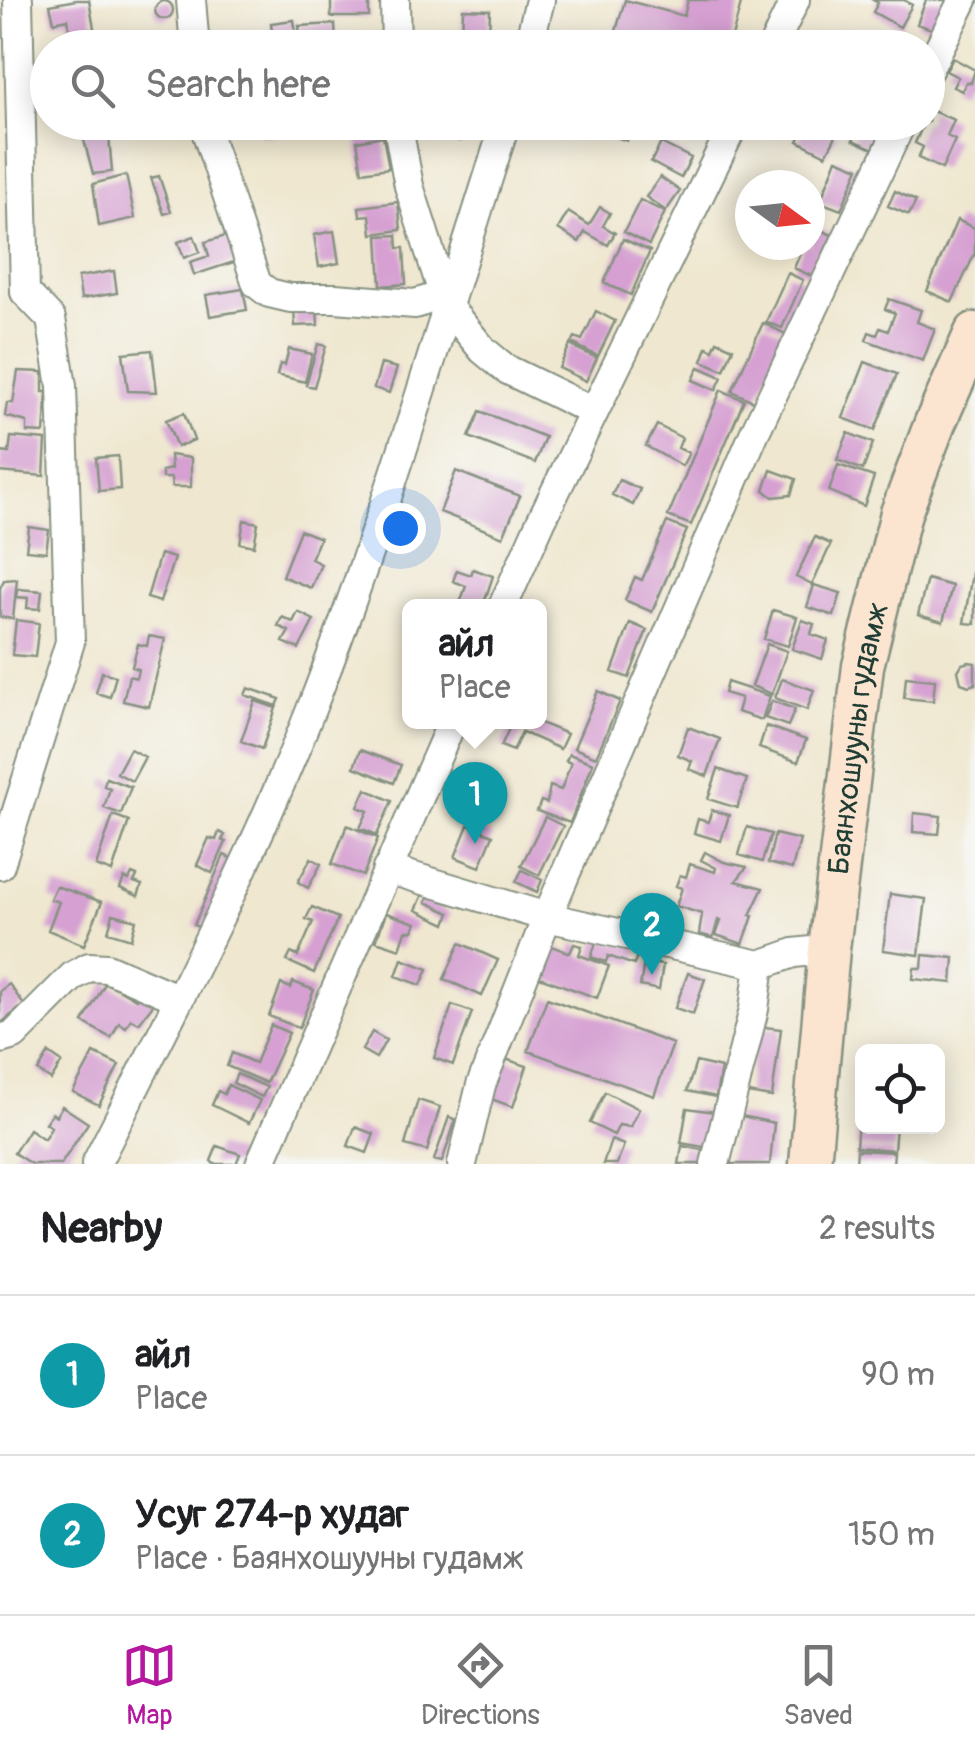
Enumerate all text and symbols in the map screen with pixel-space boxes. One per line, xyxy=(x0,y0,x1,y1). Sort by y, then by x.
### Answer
search box xyxy=(30,30,945,140)
icon: search xyxy=(65,58,120,113)
text: Search here xyxy=(145,61,331,109)
north arrow xyxy=(735,170,825,260)
your location xyxy=(375,503,426,554)
popup xyxy=(402,599,547,729)
street label: Баянхошууны гудамж xyxy=(820,599,897,877)
text: айл xyxy=(438,620,494,668)
text: Place xyxy=(438,668,511,708)
pin: 1 xyxy=(442,762,508,844)
pin: 2 xyxy=(620,892,684,975)
map controls xyxy=(855,1044,945,1134)
button: locate xyxy=(855,1044,945,1134)
text: Nearby xyxy=(40,1203,162,1255)
text: 2 results xyxy=(819,1209,935,1249)
text: айл xyxy=(135,1331,191,1379)
text: 1 xyxy=(66,1355,79,1395)
text: 90 m xyxy=(861,1355,935,1395)
text: Place xyxy=(135,1379,207,1419)
text: Усуг 274-р худаг xyxy=(135,1491,409,1539)
text: 2 xyxy=(64,1515,81,1555)
text: 150 m xyxy=(848,1515,935,1555)
text: Place · Баянхошууны гудамж xyxy=(135,1539,523,1579)
tab: Map xyxy=(122,1638,177,1733)
tab: Directions xyxy=(421,1638,540,1733)
tab: Saved xyxy=(784,1638,853,1733)

